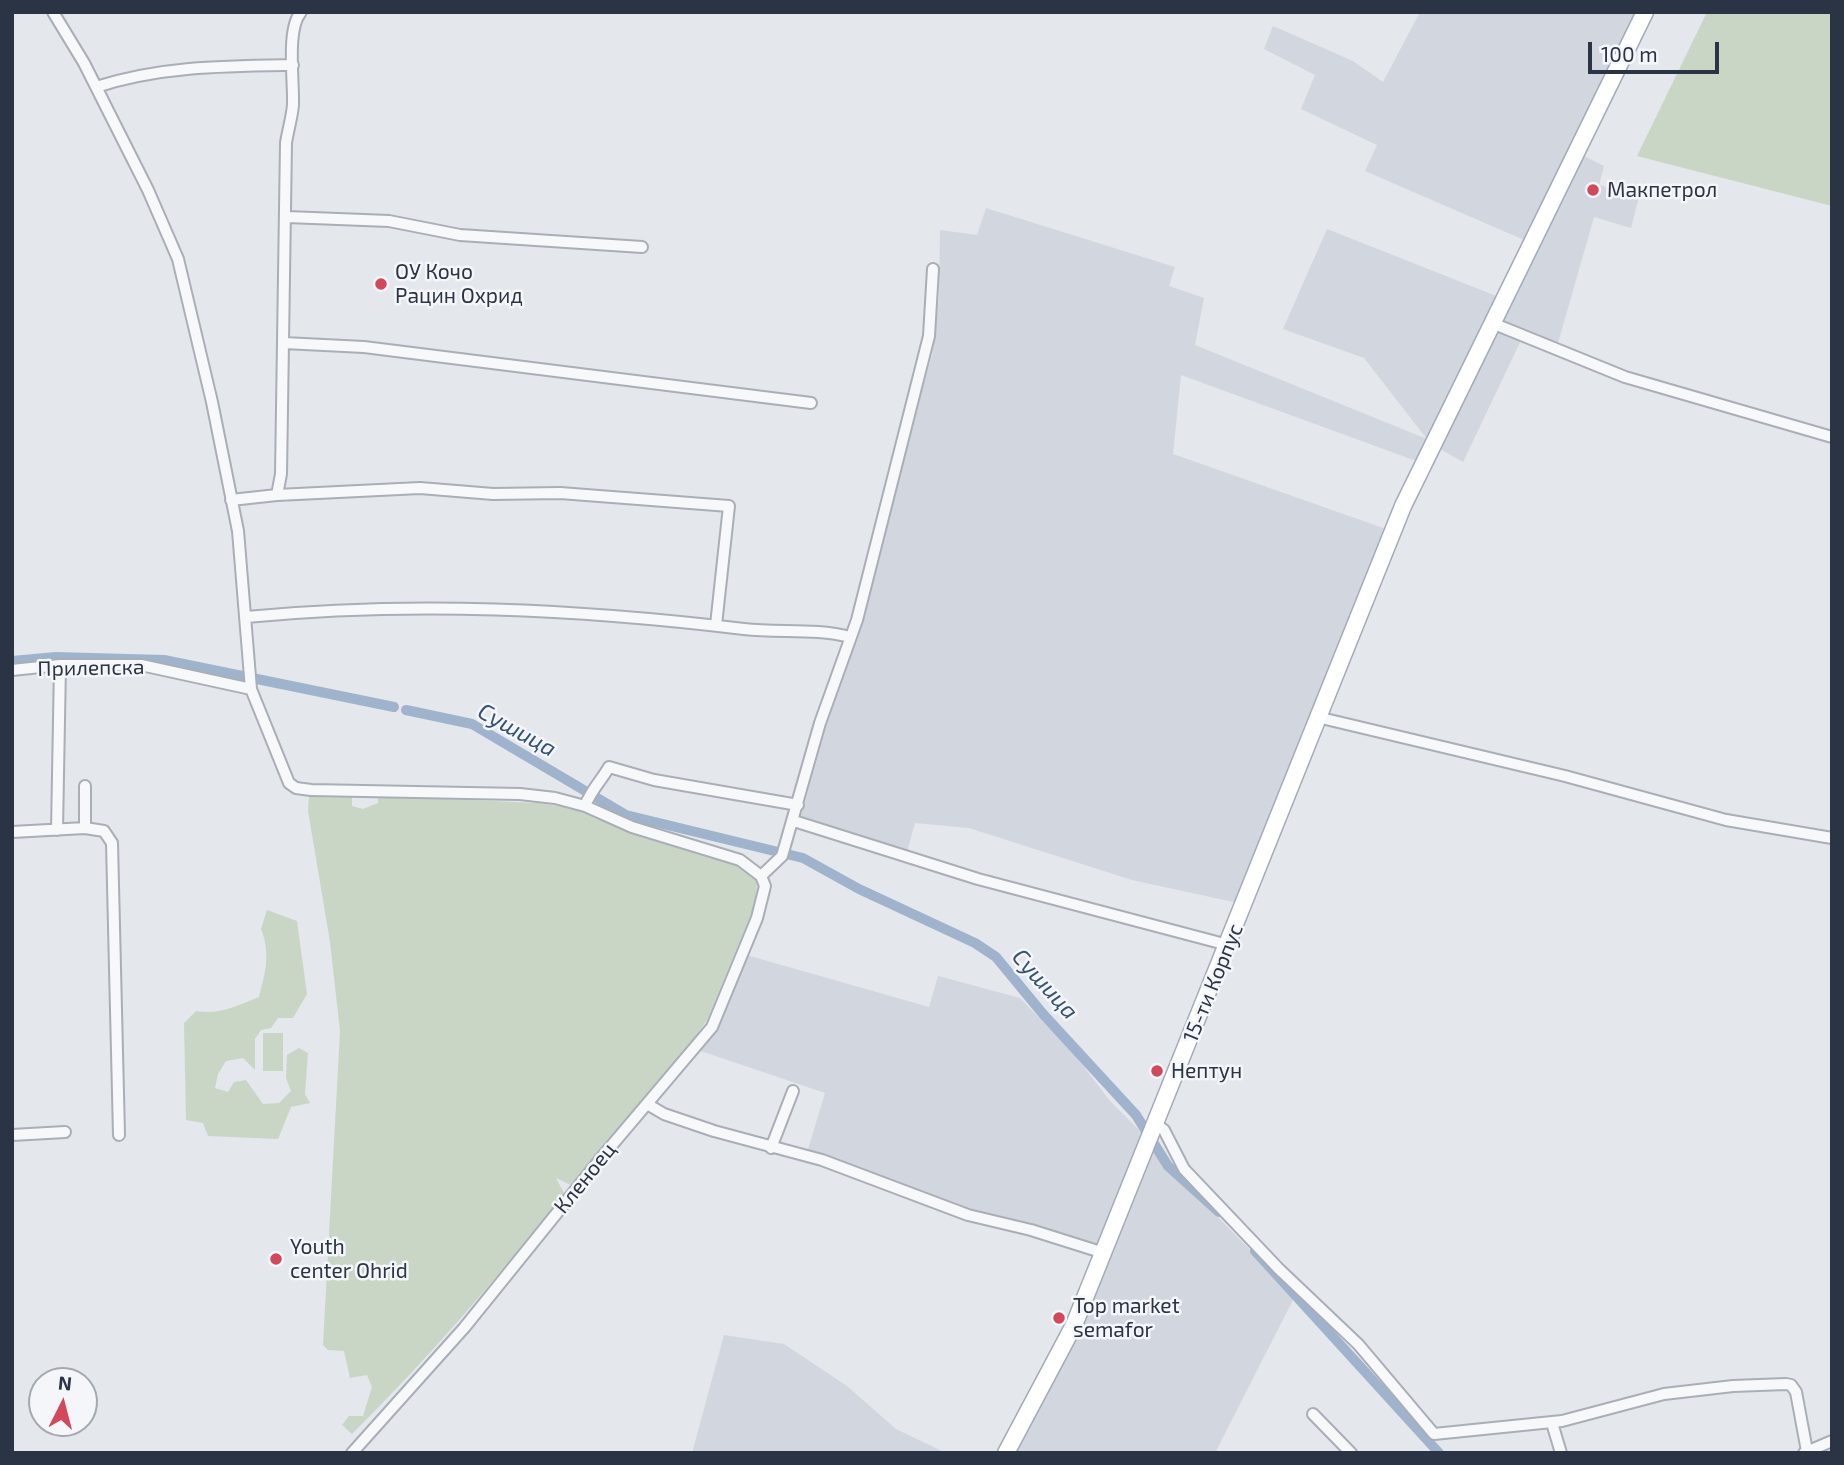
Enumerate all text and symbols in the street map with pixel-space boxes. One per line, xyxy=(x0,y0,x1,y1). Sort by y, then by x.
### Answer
scale bar xyxy=(1592,28,1723,72)
text: 100 m xyxy=(1601,41,1658,66)
place label: Макпетрол xyxy=(1607,177,1717,203)
marker: Макпетрол xyxy=(1585,182,1601,198)
place label: ОУ Кочо Рацин Охрид xyxy=(395,259,523,309)
marker: ОУ Кочо Рацин Охрид xyxy=(373,276,389,292)
street label: Прилепска xyxy=(37,654,145,682)
water label: Сушица xyxy=(473,697,561,763)
street label: 15-ти Корпус xyxy=(1178,920,1248,1046)
water label: Сушица xyxy=(1006,943,1084,1025)
place label: Нептун xyxy=(1171,1058,1242,1084)
marker: Нептун xyxy=(1149,1063,1165,1079)
street label: Кленоец xyxy=(549,1138,621,1218)
place label: Youth center Ohrid xyxy=(290,1234,408,1284)
marker: Youth center Ohrid xyxy=(268,1251,284,1267)
place label: Top market semafor xyxy=(1073,1293,1180,1343)
marker: Top market semafor xyxy=(1051,1310,1067,1326)
north arrow xyxy=(28,1367,98,1437)
text: N xyxy=(57,1370,73,1395)

